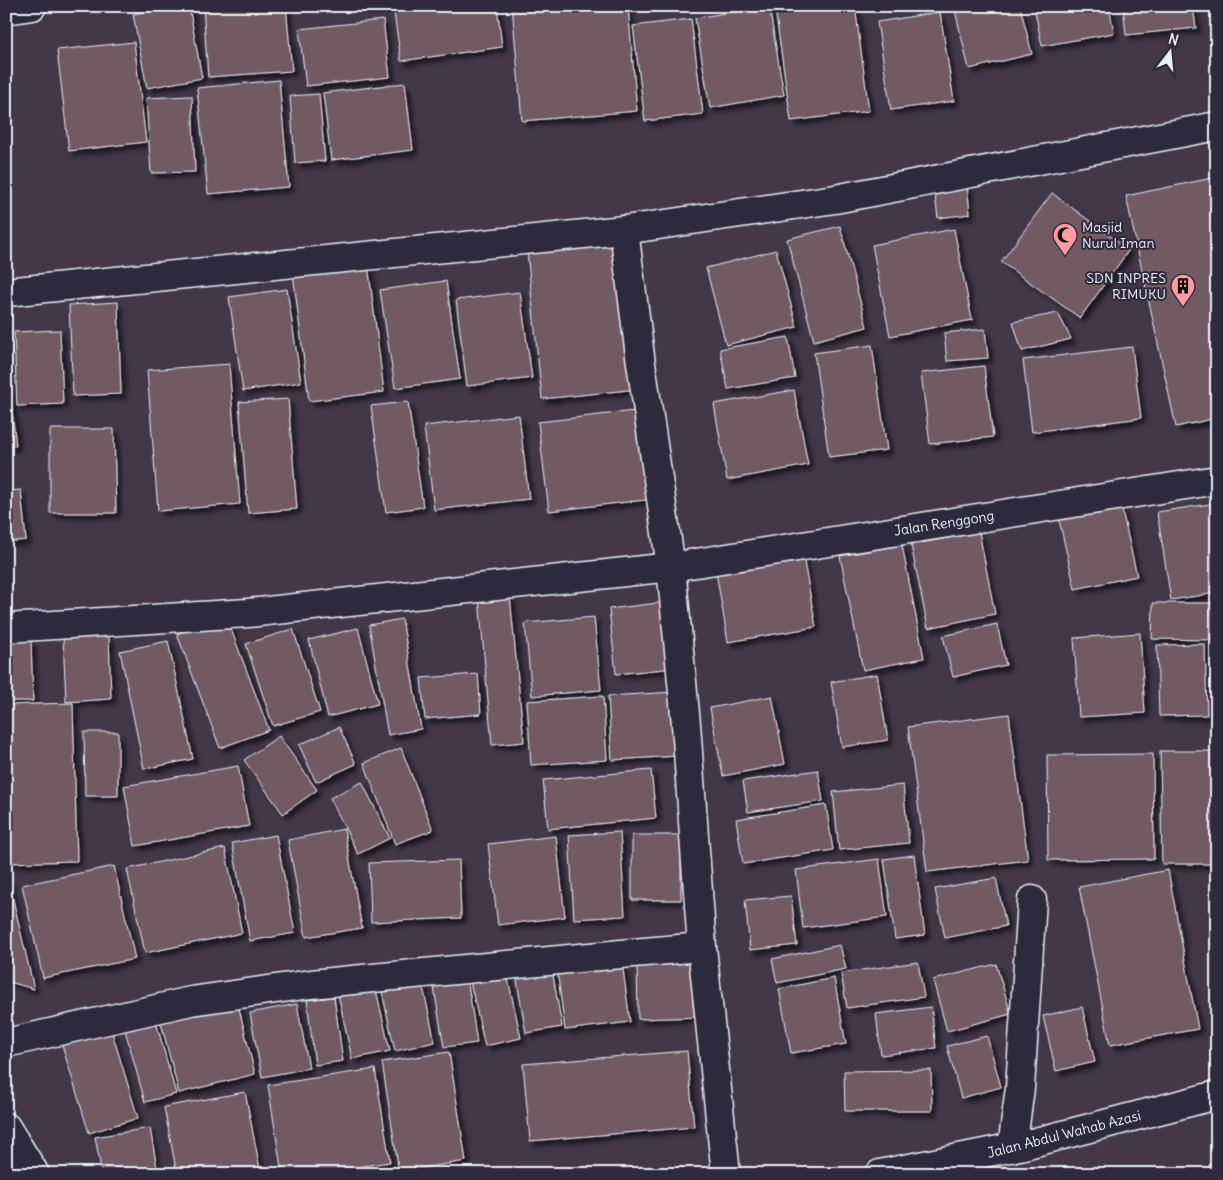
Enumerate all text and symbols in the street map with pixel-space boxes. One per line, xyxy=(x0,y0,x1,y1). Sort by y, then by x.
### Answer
north arrow xyxy=(1146,28,1196,78)
text: N xyxy=(1166,30,1181,49)
place label: Masjid Nurul Iman xyxy=(1082,218,1155,252)
mosque icon: Masjid Nurul Iman xyxy=(1052,222,1078,256)
place label: SDN INPRES RIMUKU xyxy=(1086,269,1166,303)
building icon: SDN INPRES RIMUKU xyxy=(1170,273,1196,307)
street label: Jalan Renggong xyxy=(893,506,995,540)
street label: Jalan Abdul Wahab Azasi xyxy=(985,1106,1143,1162)

